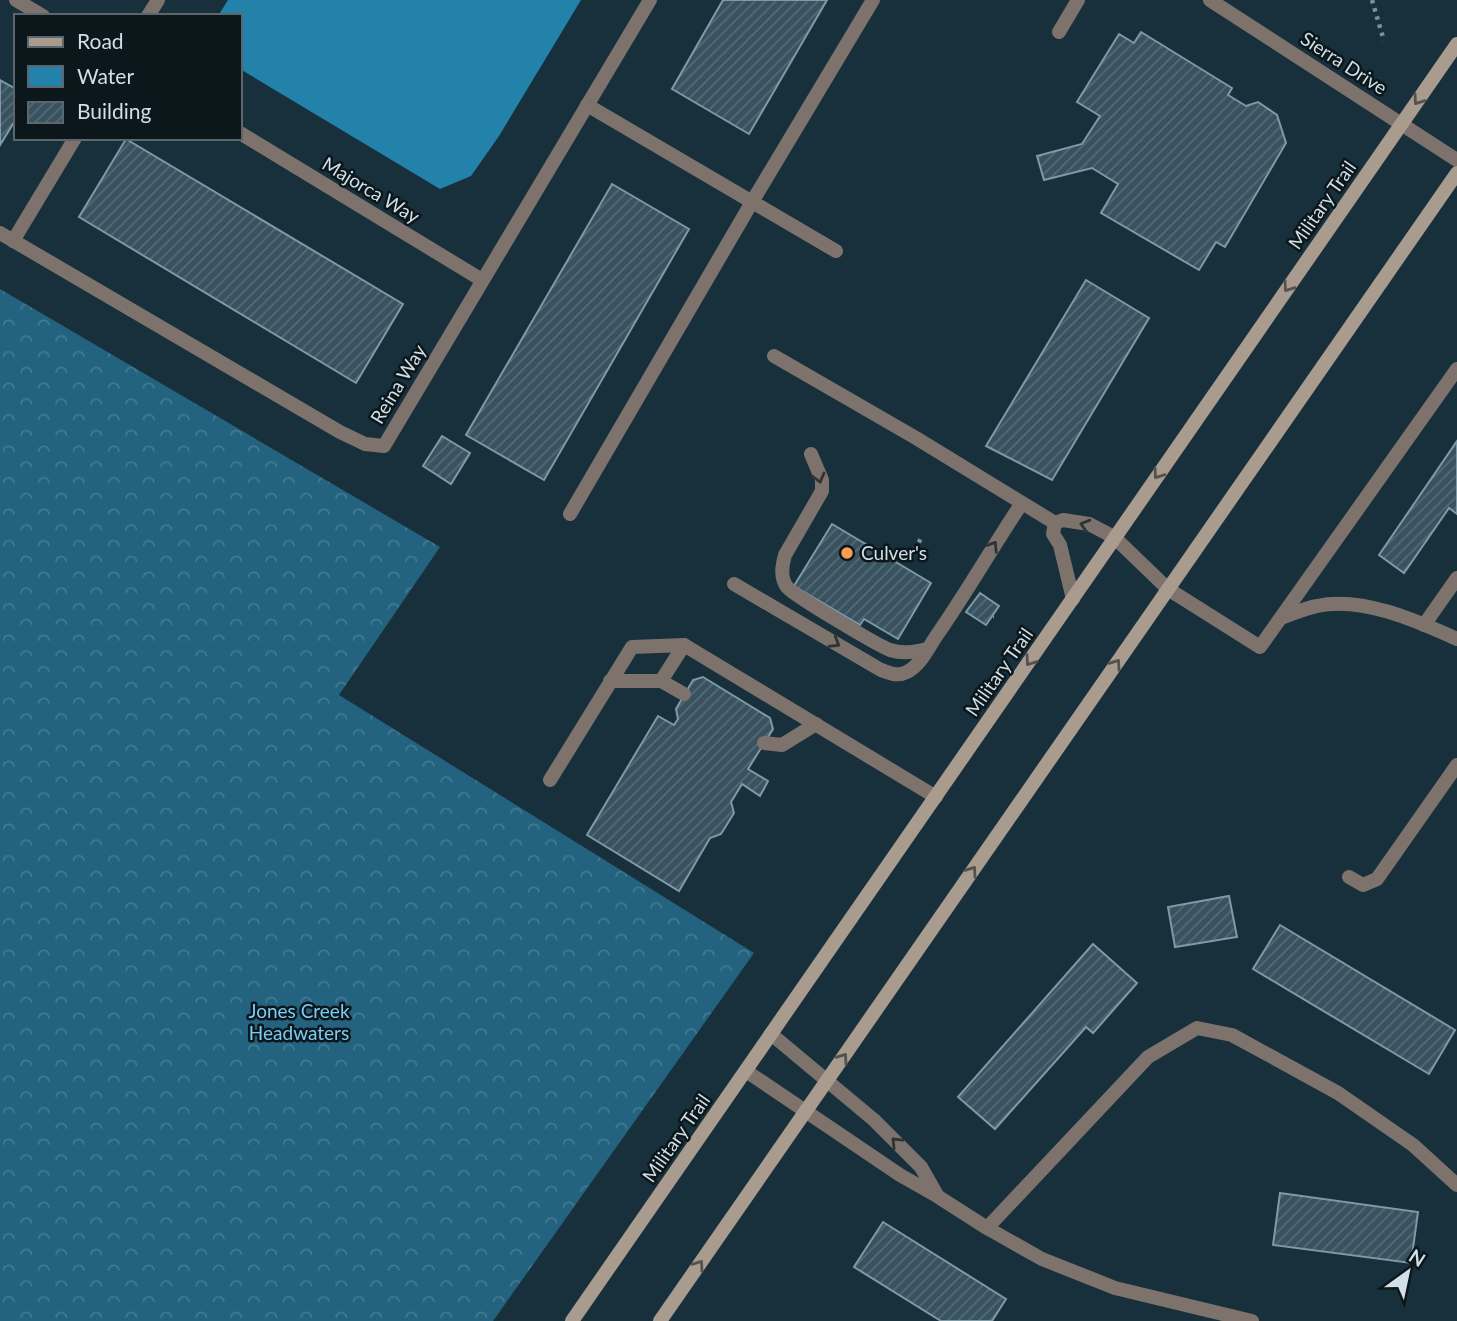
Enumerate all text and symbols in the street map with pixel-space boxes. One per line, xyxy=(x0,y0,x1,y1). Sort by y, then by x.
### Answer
legend xyxy=(14,14,242,140)
street label: Sierra Drive xyxy=(1297,26,1392,99)
text: Road xyxy=(77,28,124,53)
text: Water xyxy=(77,63,134,88)
one-way arrow xyxy=(1414,92,1426,105)
text: Building xyxy=(77,98,152,123)
street label: Majorca Way xyxy=(318,152,424,228)
street label: Military Trail xyxy=(1283,156,1360,253)
one-way arrow xyxy=(1284,279,1296,292)
street label: Reina Way xyxy=(365,340,430,427)
one-way arrow xyxy=(1154,466,1166,479)
one-way arrow xyxy=(811,472,825,484)
one-way arrow xyxy=(1080,518,1092,533)
place label: Culver's xyxy=(861,541,927,564)
one-way arrow xyxy=(985,541,998,554)
marker: Culver's xyxy=(839,545,855,561)
street label: Military Trail xyxy=(960,623,1037,720)
one-way arrow xyxy=(827,635,840,648)
one-way arrow xyxy=(1026,653,1038,666)
one-way arrow xyxy=(1108,659,1120,672)
one-way arrow xyxy=(964,866,976,879)
park label: Jones Creek Headwaters xyxy=(248,999,350,1044)
one-way arrow xyxy=(835,1053,847,1066)
street label: Military Trail xyxy=(637,1089,714,1186)
one-way arrow xyxy=(892,1138,905,1151)
north arrow xyxy=(1373,1237,1443,1307)
text: N xyxy=(1405,1244,1430,1271)
one-way arrow xyxy=(691,1260,703,1273)

